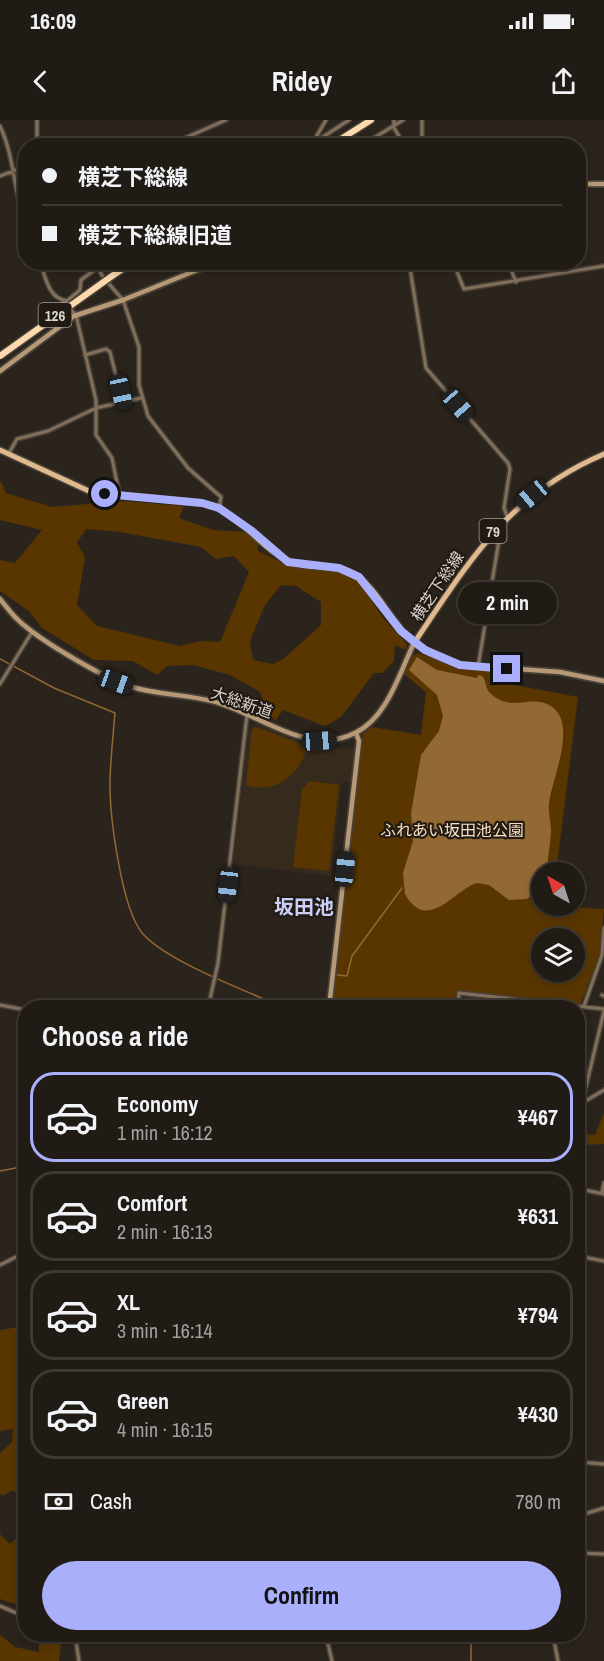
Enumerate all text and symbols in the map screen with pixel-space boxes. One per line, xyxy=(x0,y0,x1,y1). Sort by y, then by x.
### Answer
text: 16:09 xyxy=(30,6,76,36)
text: Ridey xyxy=(272,63,332,99)
icon: back xyxy=(24,65,57,98)
icon: share xyxy=(547,65,580,98)
text: 横芝下総線 xyxy=(78,162,188,192)
text: 横芝下総線旧道 xyxy=(78,220,232,250)
road number: 126 xyxy=(38,303,72,327)
car xyxy=(108,373,134,411)
car xyxy=(439,386,477,424)
car xyxy=(512,477,552,513)
route start xyxy=(91,480,118,507)
road number: 79 xyxy=(480,519,506,543)
street label: 横芝下総線 xyxy=(406,547,468,625)
callout: 2 min xyxy=(458,582,556,624)
text: 2 min xyxy=(486,589,529,616)
route end xyxy=(493,655,520,682)
car xyxy=(96,667,136,697)
street label: 大総新道 xyxy=(208,681,276,723)
car xyxy=(300,731,338,751)
park label: ふれあい坂田池公園 xyxy=(380,819,524,841)
car xyxy=(334,850,356,888)
north arrow xyxy=(531,862,585,916)
map controls xyxy=(531,862,585,982)
car xyxy=(217,866,239,904)
district label: 坂田池 xyxy=(274,893,334,920)
button: layers xyxy=(531,928,585,982)
text: Choose a ride xyxy=(42,1018,188,1054)
text: Economy xyxy=(117,1089,198,1119)
icon: car xyxy=(45,1090,99,1144)
text: ¥467 xyxy=(518,1102,558,1132)
text: 1 min · 16:12 xyxy=(117,1119,213,1146)
text: Comfort xyxy=(117,1188,187,1218)
icon: car xyxy=(45,1189,99,1243)
text: ¥631 xyxy=(518,1201,558,1231)
text: 2 min · 16:13 xyxy=(117,1218,213,1245)
text: XL xyxy=(117,1287,140,1317)
icon: car xyxy=(45,1288,99,1342)
text: ¥794 xyxy=(518,1300,558,1330)
text: 3 min · 16:14 xyxy=(117,1317,213,1344)
text: Green xyxy=(117,1386,169,1416)
icon: car xyxy=(45,1387,99,1441)
text: ¥430 xyxy=(518,1399,558,1429)
text: 4 min · 16:15 xyxy=(117,1416,213,1443)
icon: cash xyxy=(42,1485,75,1518)
text: Cash xyxy=(90,1486,132,1516)
text: 780 m xyxy=(515,1488,561,1515)
button: Confirm xyxy=(42,1561,561,1630)

